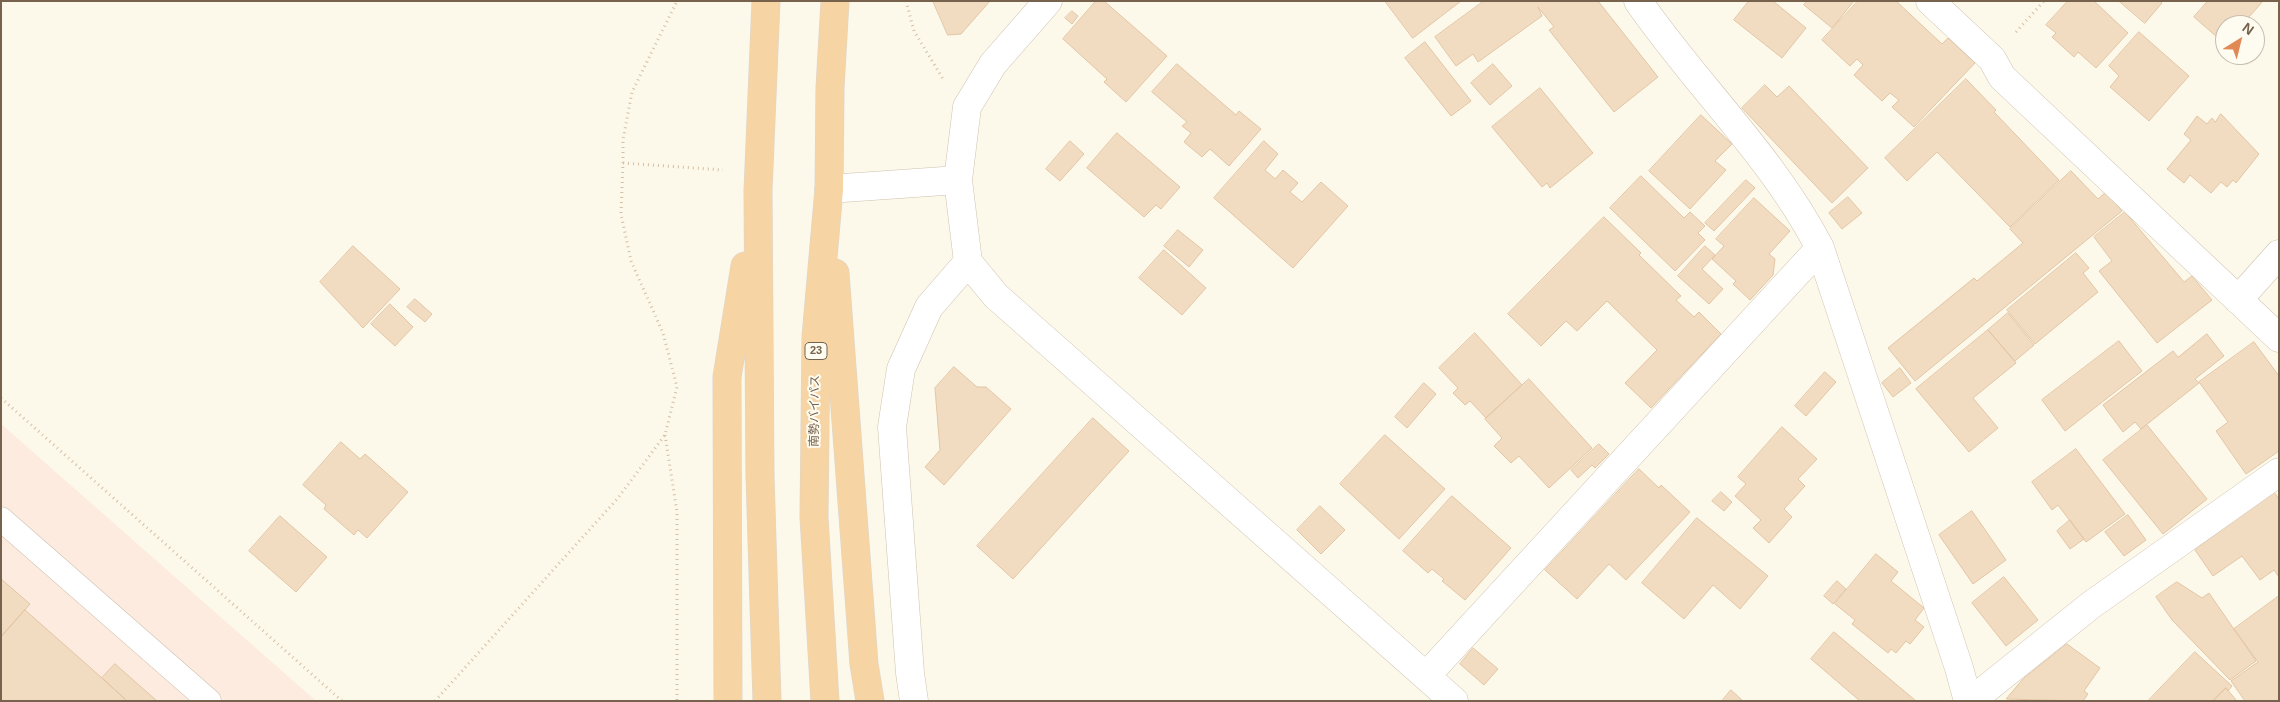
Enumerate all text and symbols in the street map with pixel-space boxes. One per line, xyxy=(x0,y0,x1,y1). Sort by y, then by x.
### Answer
north arrow xyxy=(2215,15,2265,65)
text: N xyxy=(2239,19,2257,38)
road number: 23 xyxy=(805,342,827,360)
street label: 南勢バイパス xyxy=(807,375,823,447)

